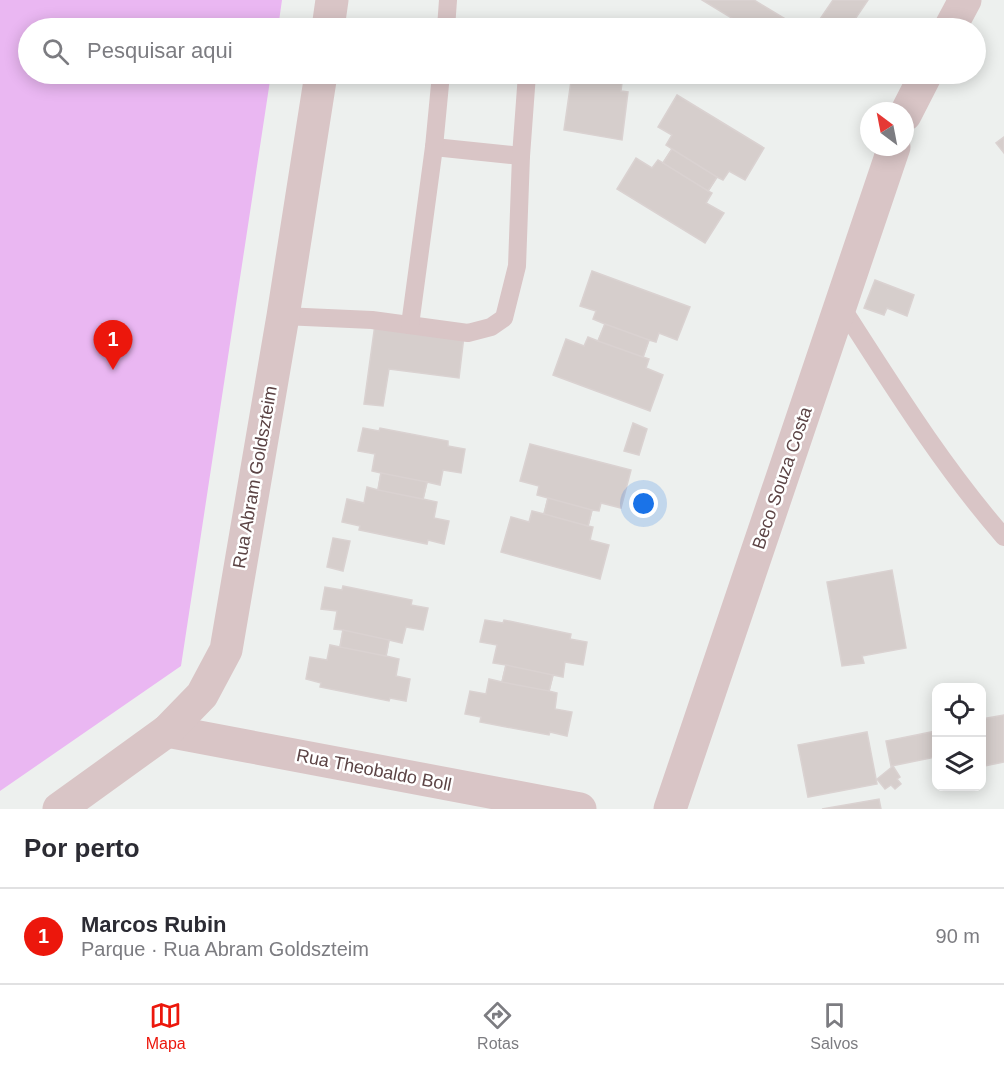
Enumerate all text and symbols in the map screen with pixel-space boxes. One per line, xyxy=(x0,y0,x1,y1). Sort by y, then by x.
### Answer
search box xyxy=(18,18,986,84)
icon: search xyxy=(39,35,72,68)
text: Pesquisar aqui xyxy=(87,38,233,63)
north arrow xyxy=(860,102,914,156)
pin: 1 xyxy=(94,320,132,370)
street label: Rua Abram Goldszteim xyxy=(229,384,281,570)
street label: Beco Souza Costa xyxy=(748,403,816,552)
your location xyxy=(629,489,658,518)
map controls xyxy=(932,683,986,791)
button: locate xyxy=(932,683,986,737)
button: layers xyxy=(932,737,986,791)
street label: Rua Theobaldo Boll xyxy=(295,745,453,795)
text: Por perto xyxy=(24,833,140,863)
text: Marcos Rubin xyxy=(81,912,226,937)
text: 1 xyxy=(38,925,49,947)
text: 90 m xyxy=(936,925,980,947)
text: Parque · Rua Abram Goldszteim xyxy=(81,938,369,960)
tab: Mapa xyxy=(146,999,186,1053)
tab: Rotas xyxy=(477,999,519,1053)
tab: Salvos xyxy=(810,999,858,1053)

